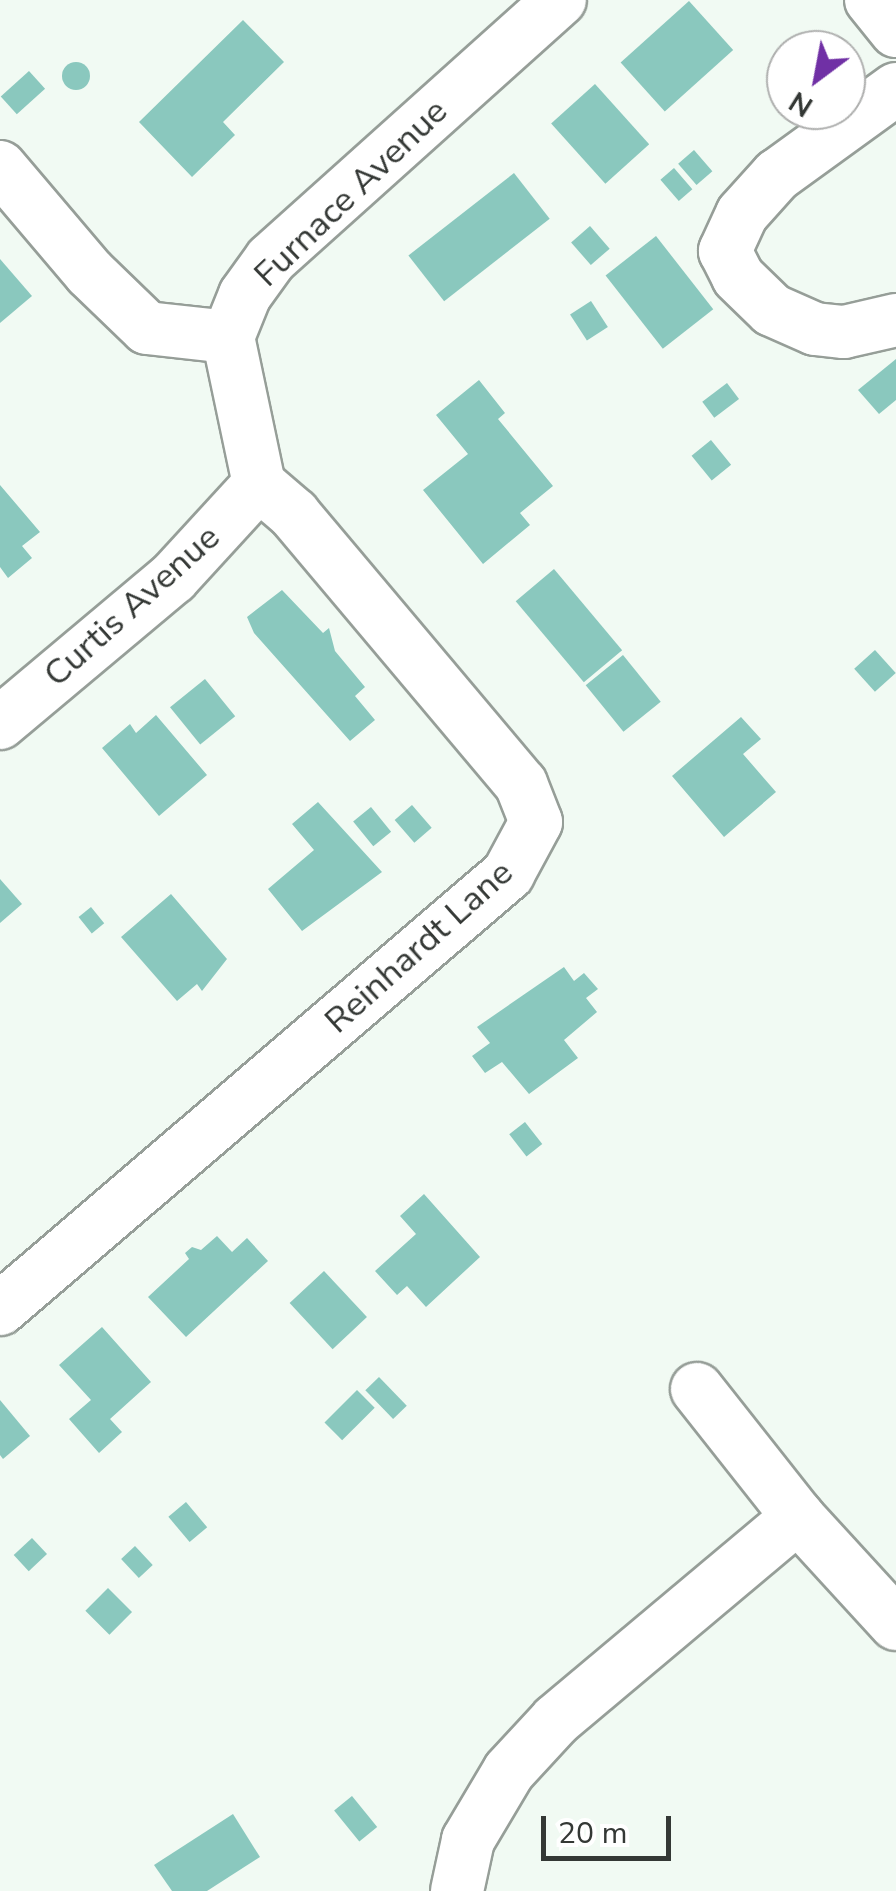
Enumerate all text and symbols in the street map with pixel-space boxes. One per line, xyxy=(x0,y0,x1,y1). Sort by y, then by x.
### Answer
north arrow xyxy=(766,30,866,130)
text: N xyxy=(782,82,820,125)
street label: Furnace Avenue xyxy=(246,90,456,296)
street label: Curtis Avenue xyxy=(36,516,228,696)
street label: Reinhardt Lane xyxy=(316,852,522,1042)
scale bar xyxy=(546,1796,676,1858)
text: 20 m xyxy=(558,1813,627,1854)

